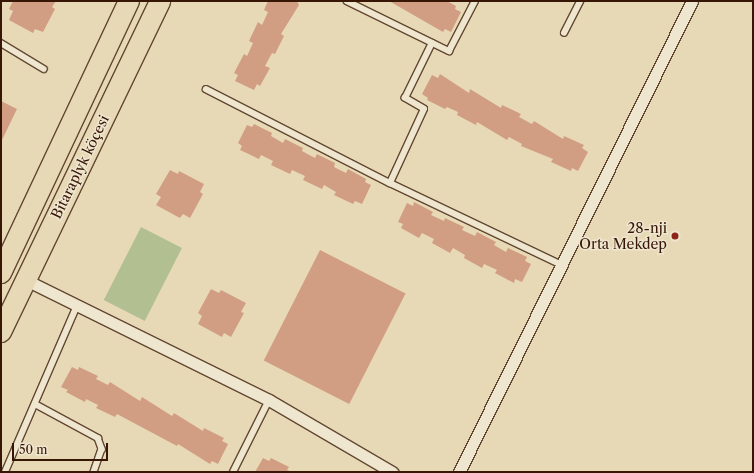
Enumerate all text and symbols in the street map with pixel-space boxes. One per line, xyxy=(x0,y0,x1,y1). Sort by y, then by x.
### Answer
street label: Bitaraplyk köçesi xyxy=(48,112,112,222)
place label: 28-nji Orta Mekdep xyxy=(579,220,667,252)
marker: 28-nji Orta Mekdep xyxy=(670,231,680,241)
scale bar xyxy=(14,435,110,461)
text: 50 m xyxy=(19,442,48,457)

